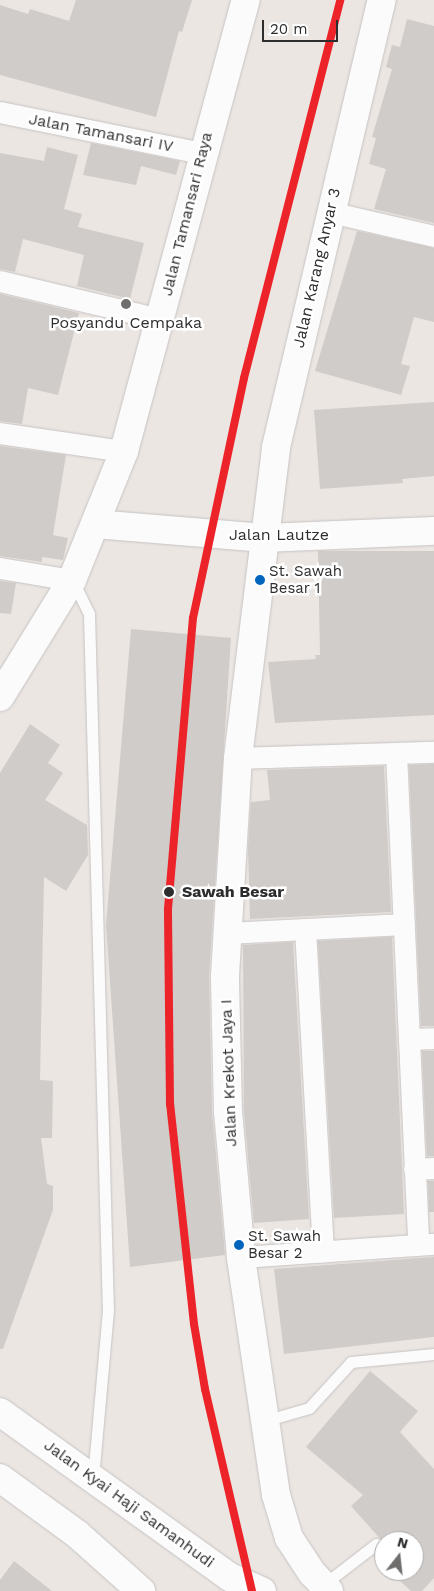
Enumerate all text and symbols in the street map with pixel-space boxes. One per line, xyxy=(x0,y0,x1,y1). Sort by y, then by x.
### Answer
scale bar xyxy=(264,10,340,42)
text: 20 m xyxy=(270,20,308,38)
street label: Jalan Tamansari IV xyxy=(27,110,175,156)
street label: Jalan Tamansari Raya xyxy=(157,130,217,298)
street label: Jalan Karang Anyar 3 xyxy=(289,186,345,350)
marker: Posyandu Cempaka xyxy=(119,297,133,311)
place label: Posyandu Cempaka xyxy=(50,313,202,333)
street label: Jalan Lautze xyxy=(229,525,329,545)
place label: St. Sawah Besar 1 xyxy=(269,562,342,597)
marker: St. Sawah Besar 1 xyxy=(255,575,265,585)
place label: Sawah Besar xyxy=(182,882,284,902)
marker: Sawah Besar xyxy=(160,883,178,901)
street label: Jalan Krekot Jaya I xyxy=(217,999,241,1147)
place label: St. Sawah Besar 2 xyxy=(248,1227,321,1262)
marker: St. Sawah Besar 2 xyxy=(234,1240,244,1250)
street label: Jalan Kyai Haji Samanhudi xyxy=(40,1436,218,1572)
north arrow xyxy=(374,1531,424,1581)
text: N xyxy=(396,1533,410,1552)

